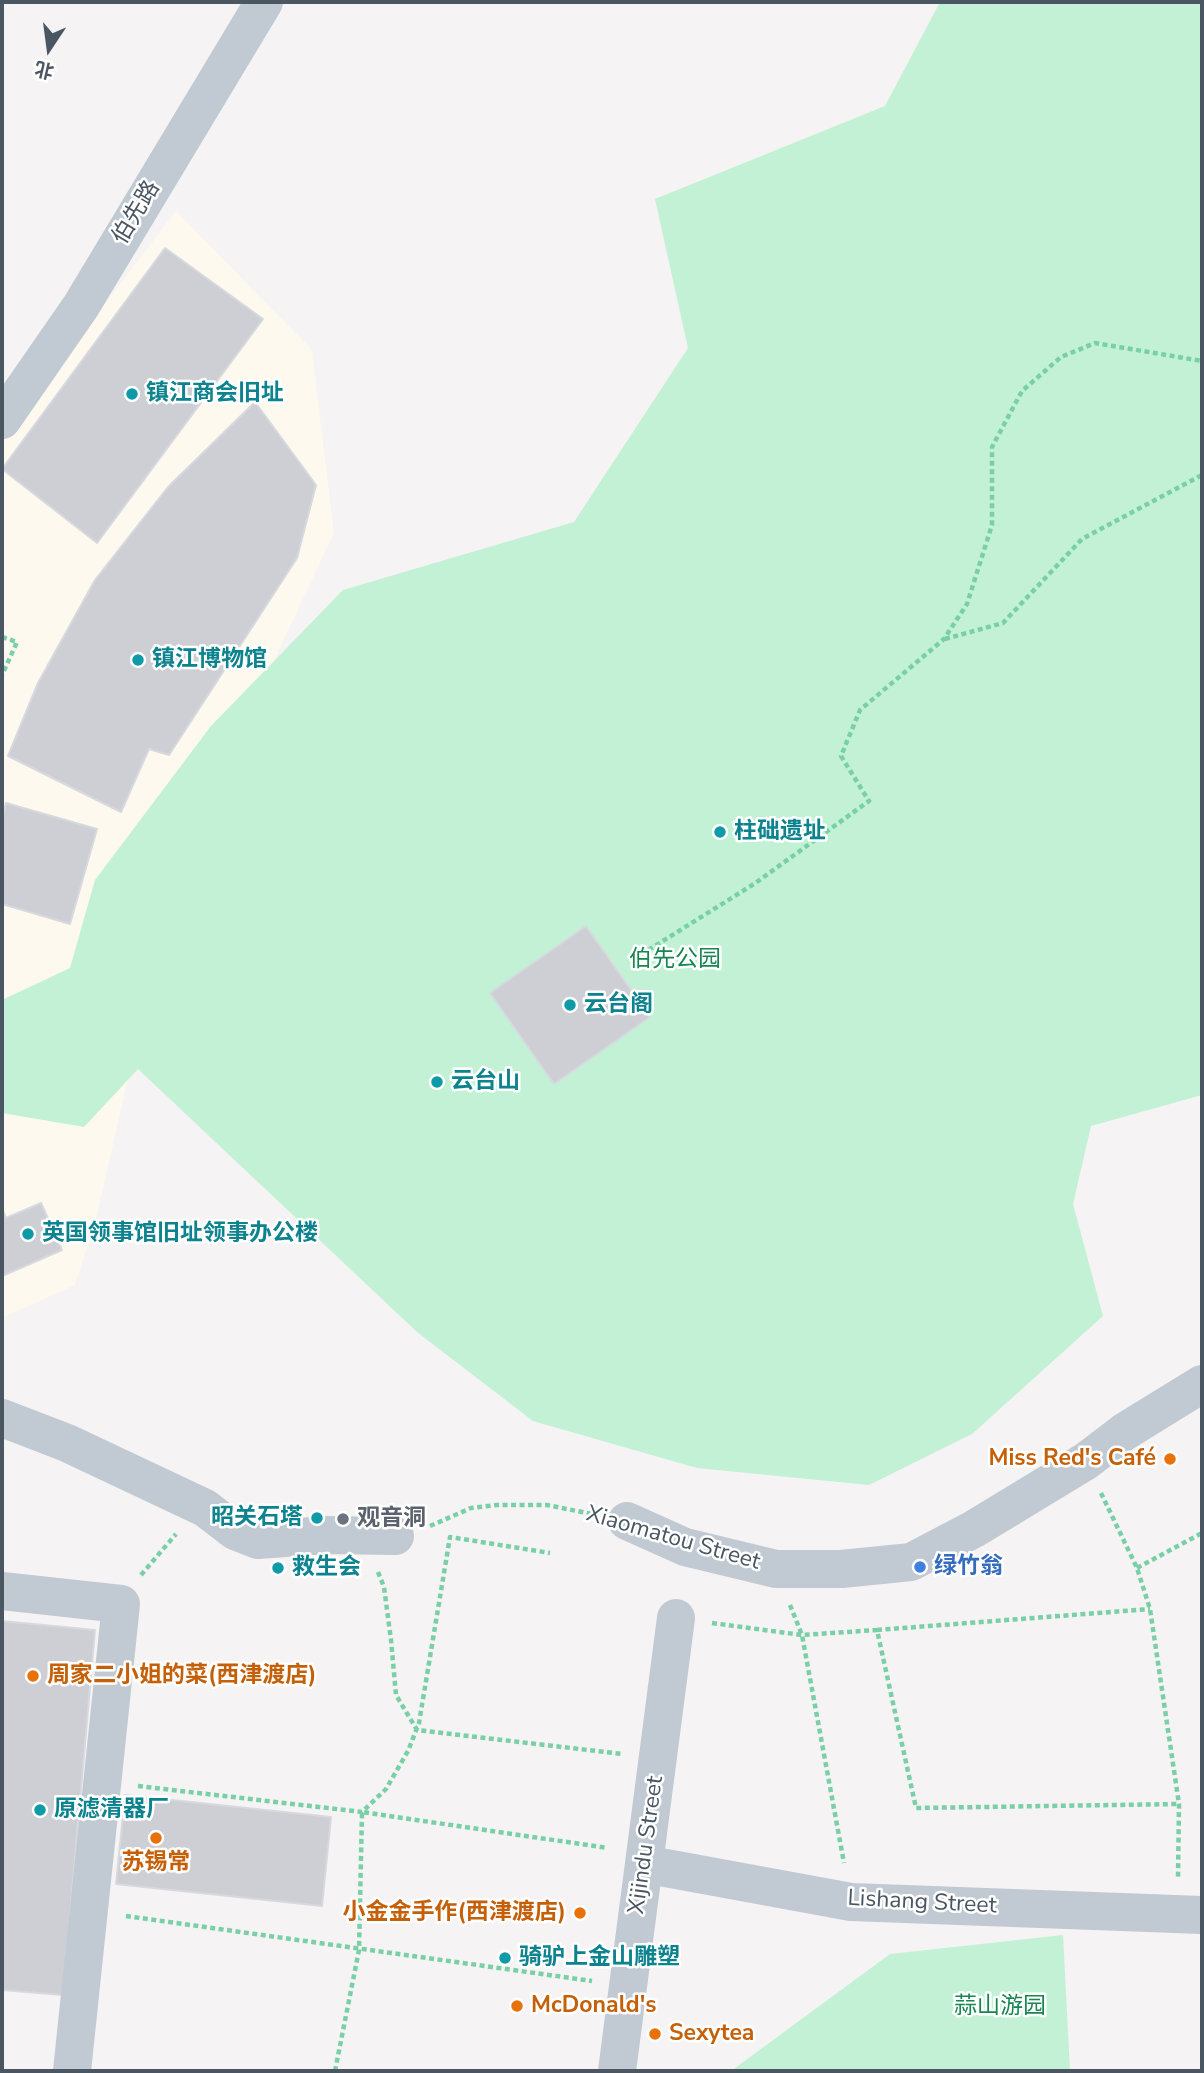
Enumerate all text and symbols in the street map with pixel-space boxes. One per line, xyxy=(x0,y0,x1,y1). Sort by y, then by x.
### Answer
north arrow xyxy=(14,14,84,84)
text: 北 xyxy=(32,55,56,84)
street label: 伯先路 xyxy=(107,176,167,250)
place label: 镇江商会旧址 xyxy=(146,380,284,408)
marker: 镇江商会旧址 xyxy=(124,386,140,402)
place label: 镇江博物馆 xyxy=(152,646,267,674)
marker: 镇江博物馆 xyxy=(130,652,146,668)
place label: 柱础遗址 xyxy=(734,818,826,846)
marker: 柱础遗址 xyxy=(712,824,728,840)
park label: 伯先公园 xyxy=(629,946,721,974)
place label: 云台阁 xyxy=(584,991,653,1019)
marker: 云台阁 xyxy=(562,997,578,1013)
place label: 云台山 xyxy=(451,1068,520,1096)
marker: 云台山 xyxy=(429,1074,445,1090)
place label: 英国领事馆旧址领事办公楼 xyxy=(42,1220,318,1248)
marker: 英国领事馆旧址领事办公楼 xyxy=(20,1226,36,1242)
place label: Miss Red's Café xyxy=(988,1445,1156,1473)
marker: Miss Red's Café xyxy=(1162,1451,1178,1467)
street label: Xiaomatou Street xyxy=(583,1501,763,1577)
place label: 昭关石塔 xyxy=(211,1504,303,1532)
place label: 观音洞 xyxy=(357,1505,426,1533)
marker: 昭关石塔 xyxy=(309,1510,325,1526)
marker: 观音洞 xyxy=(335,1511,351,1527)
place label: 绿竹翁 xyxy=(934,1553,1003,1581)
place label: 救生会 xyxy=(292,1554,361,1582)
marker: 绿竹翁 xyxy=(912,1559,928,1575)
marker: 救生会 xyxy=(270,1560,286,1576)
place label: 周家二小姐的菜(西津渡店) xyxy=(47,1662,316,1690)
marker: 周家二小姐的菜(西津渡店) xyxy=(25,1668,41,1684)
street label: Xijindu Street xyxy=(624,1774,670,1916)
place label: 原滤清器厂 xyxy=(54,1796,169,1824)
marker: 原滤清器厂 xyxy=(32,1802,48,1818)
marker: 苏锡常 xyxy=(148,1830,164,1846)
place label: 苏锡常 xyxy=(122,1849,190,1877)
street label: Lishang Street xyxy=(847,1885,997,1921)
place label: 小金金手作(西津渡店) xyxy=(343,1899,566,1927)
marker: 小金金手作(西津渡店) xyxy=(572,1905,588,1921)
place label: 骑驴上金山雕塑 xyxy=(519,1944,680,1972)
marker: 骑驴上金山雕塑 xyxy=(497,1950,513,1966)
place label: McDonald's xyxy=(531,1992,656,2020)
park label: 蒜山游园 xyxy=(954,1993,1046,2021)
marker: McDonald's xyxy=(509,1998,525,2014)
place label: Sexytea xyxy=(669,2020,754,2048)
marker: Sexytea xyxy=(647,2026,663,2042)

